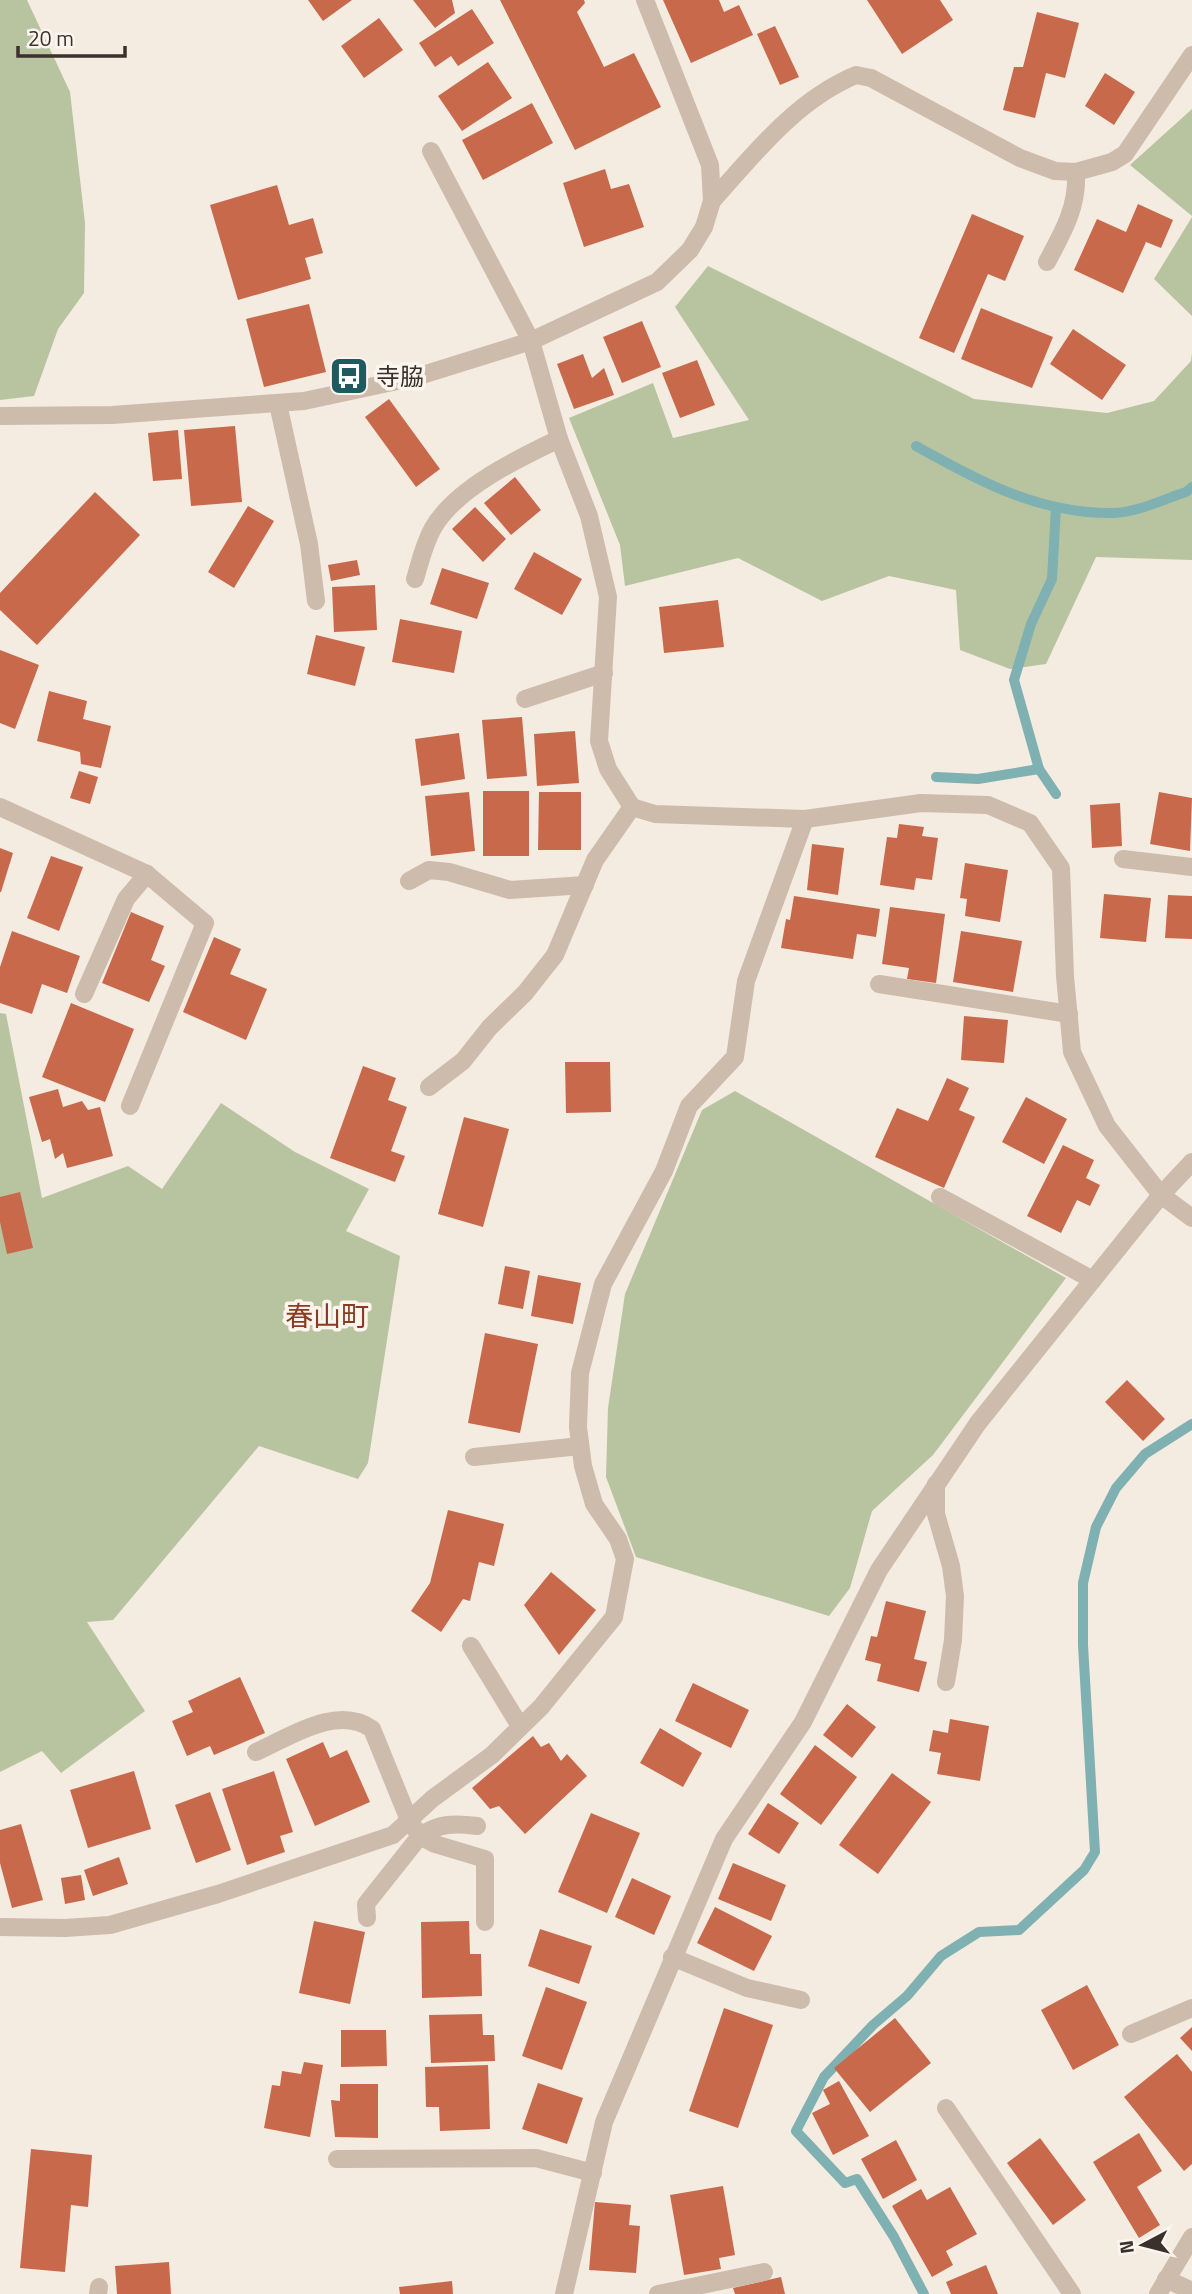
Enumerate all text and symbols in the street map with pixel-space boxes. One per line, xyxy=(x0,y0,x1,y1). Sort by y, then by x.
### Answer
scale bar xyxy=(18,14,124,58)
text: 20 m xyxy=(28,22,74,54)
bus stop icon: 寺脇 xyxy=(328,355,370,397)
place label: 寺脇 xyxy=(376,358,424,394)
district label: 春山町 xyxy=(285,1294,369,1337)
north arrow xyxy=(1108,2210,1178,2280)
text: N xyxy=(1110,2239,1141,2255)

